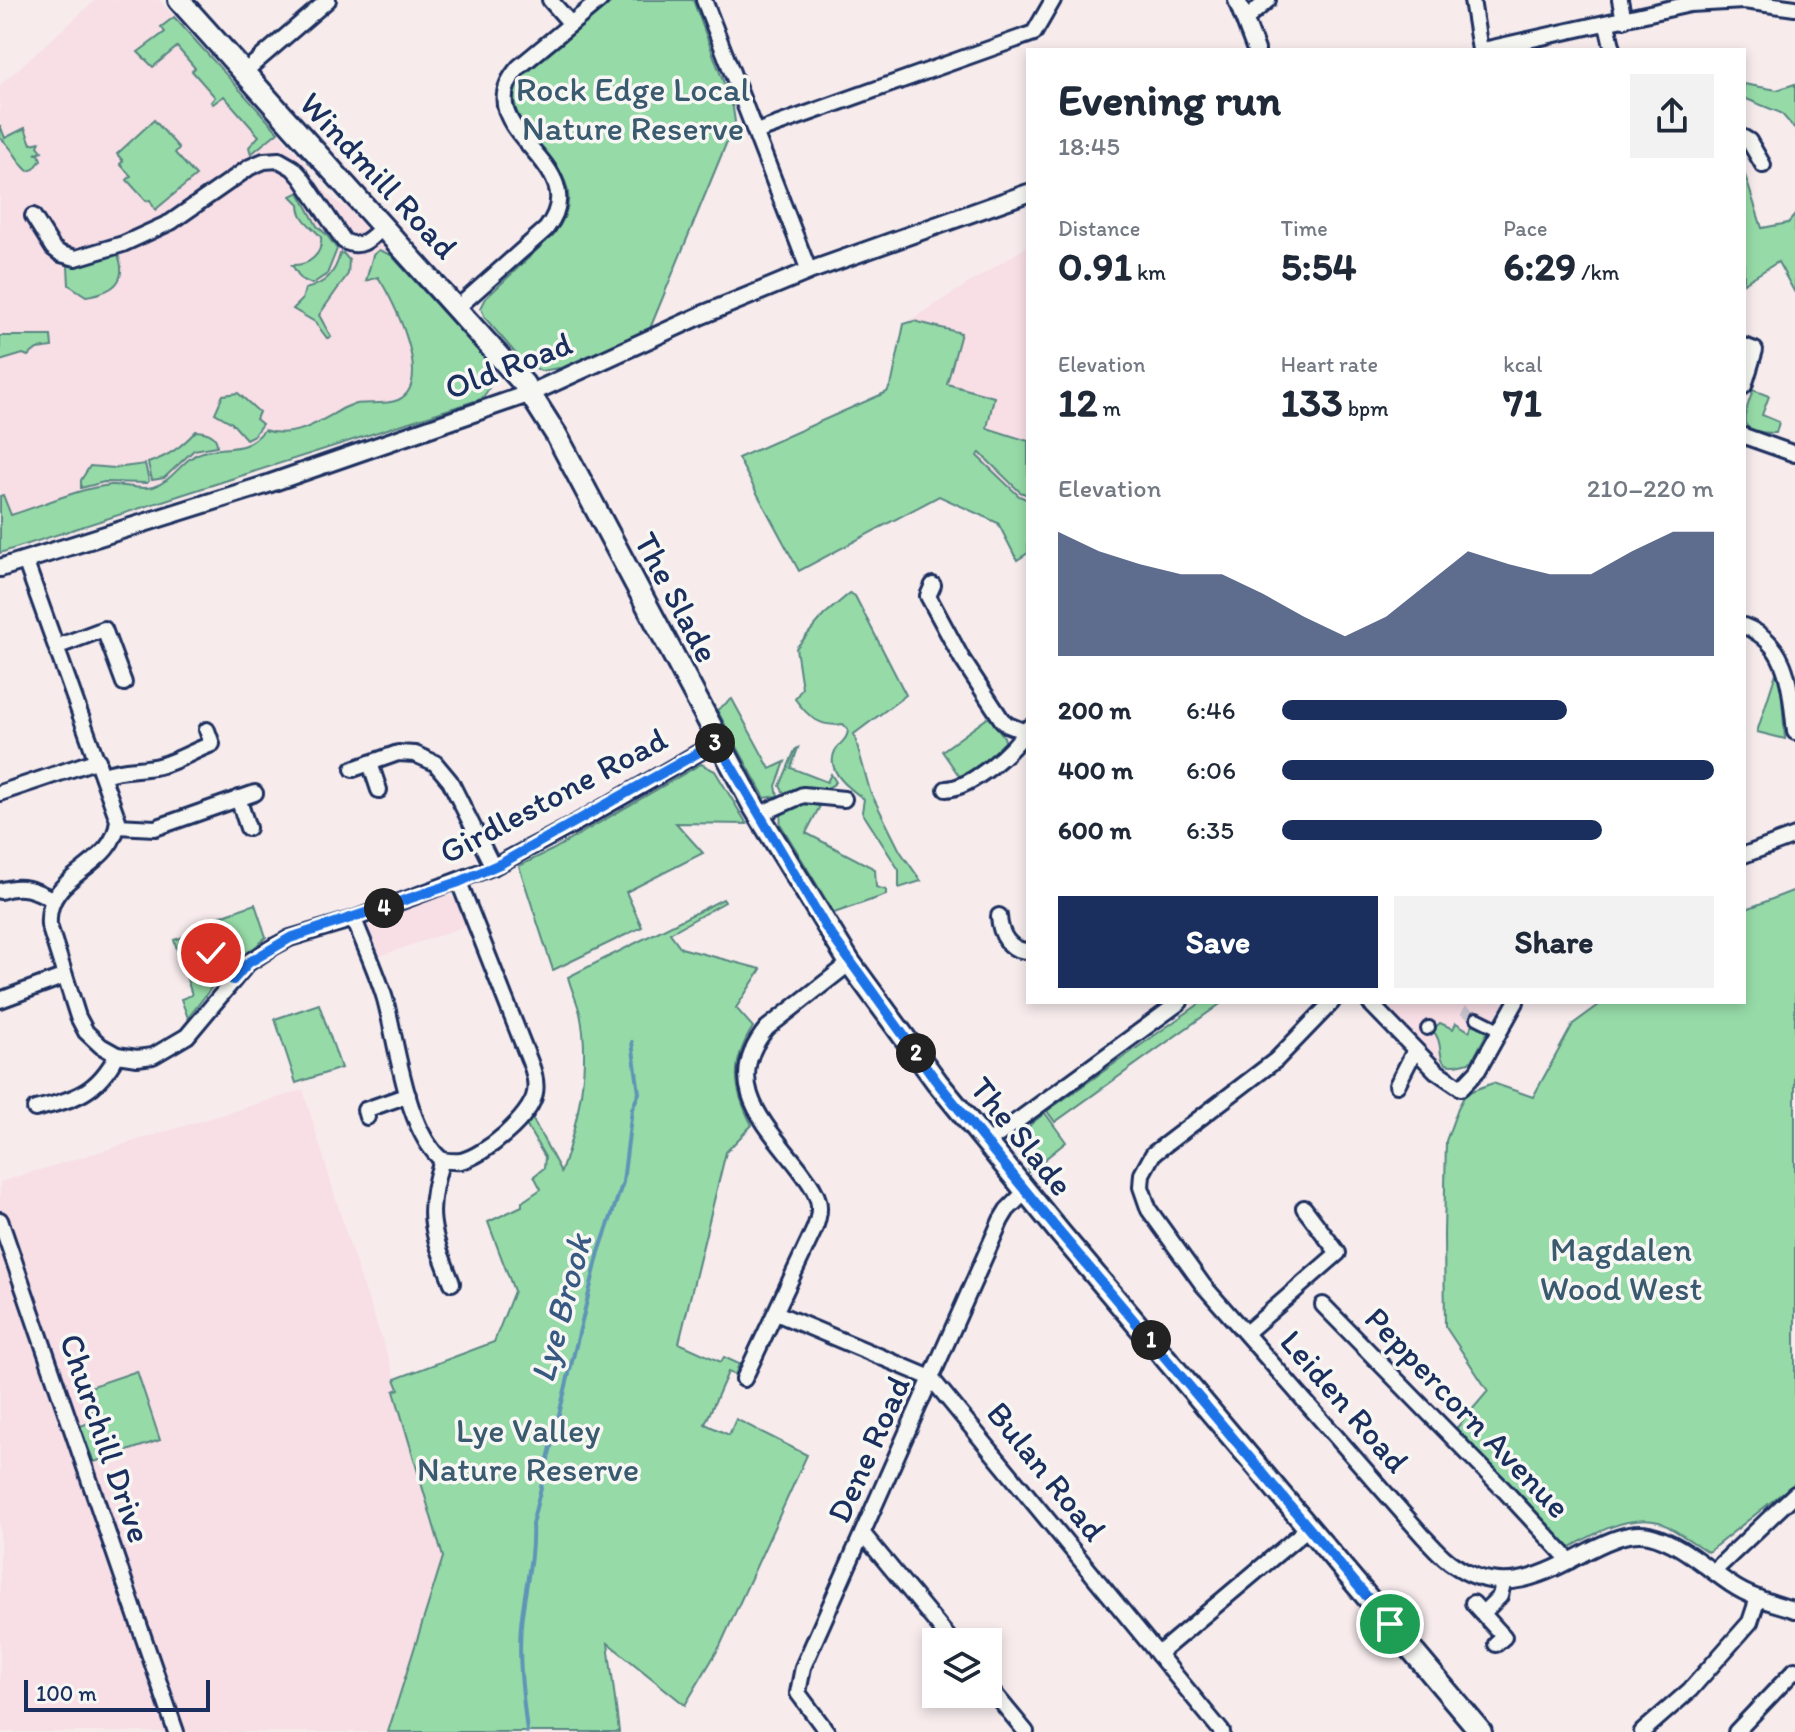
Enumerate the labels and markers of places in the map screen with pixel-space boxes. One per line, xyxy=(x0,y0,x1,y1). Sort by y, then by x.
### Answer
pin: 3 xyxy=(695,723,735,763)
pin: 4 xyxy=(364,888,404,928)
pin xyxy=(177,919,245,987)
pin: 2 xyxy=(896,1033,936,1073)
pin: 1 xyxy=(1131,1320,1171,1360)
pin xyxy=(1356,1590,1424,1658)

